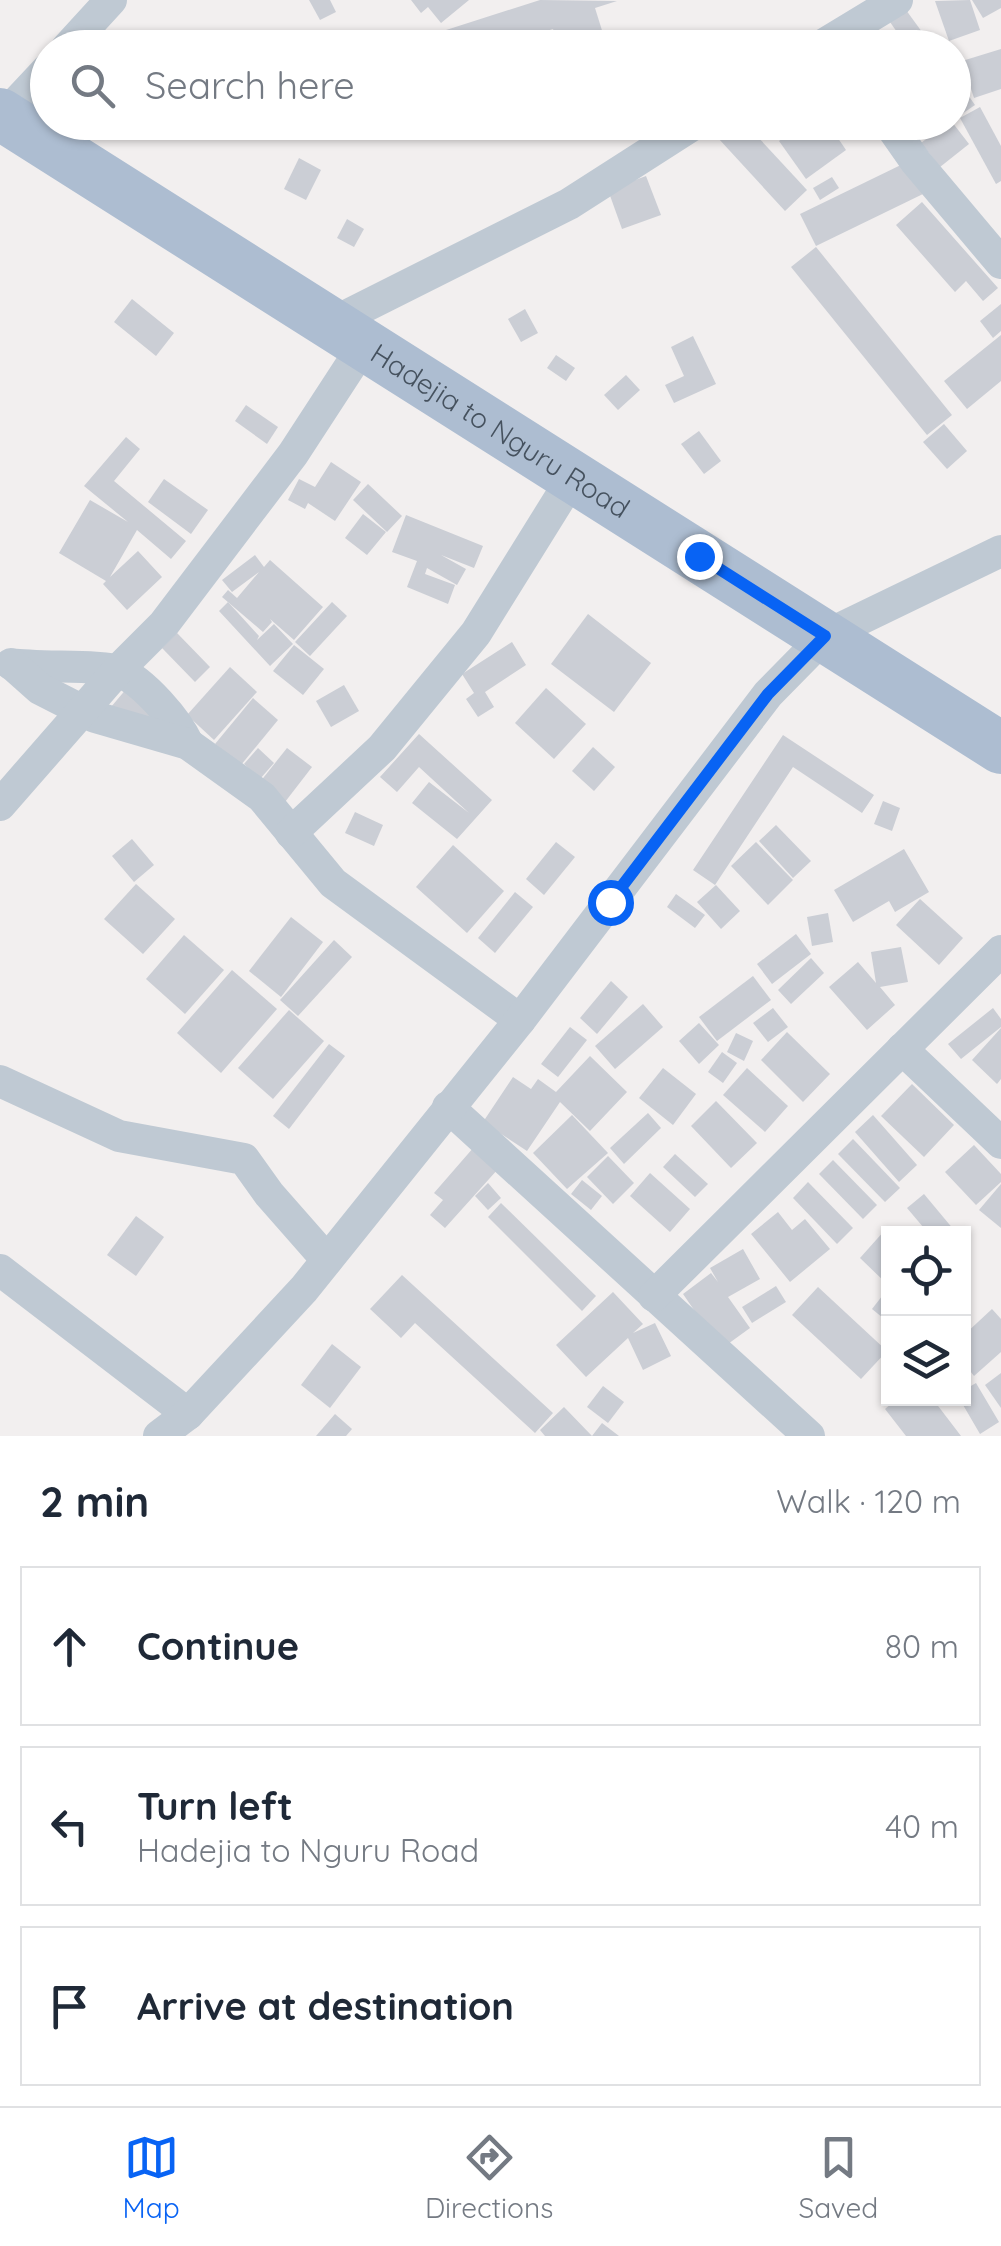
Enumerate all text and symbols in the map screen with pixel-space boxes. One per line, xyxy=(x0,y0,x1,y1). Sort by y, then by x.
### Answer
search box xyxy=(30,30,971,140)
icon: search xyxy=(65,58,120,113)
text: Search here xyxy=(145,61,355,109)
street label: Hadejia to Nguru Road xyxy=(365,335,636,525)
route end xyxy=(677,534,723,580)
route start xyxy=(588,880,634,926)
map controls xyxy=(881,1226,971,1406)
button: locate xyxy=(881,1226,971,1316)
button: layers xyxy=(881,1316,971,1406)
text: 2 min xyxy=(40,1475,149,1528)
text: Walk · 120 m xyxy=(776,1481,961,1521)
icon: ahead xyxy=(42,1619,97,1674)
text: Continue xyxy=(137,1622,299,1670)
text: 80 m xyxy=(885,1626,959,1666)
text: Turn left xyxy=(137,1782,293,1830)
icon: left xyxy=(42,1799,97,1854)
text: 40 m xyxy=(885,1806,959,1846)
text: Hadejia to Nguru Road xyxy=(137,1830,479,1870)
icon: arrive xyxy=(42,1979,97,2034)
text: Arrive at destination xyxy=(137,1982,514,2030)
tab: Map xyxy=(123,2130,180,2225)
tab: Directions xyxy=(425,2130,553,2225)
tab: Saved xyxy=(799,2130,878,2225)

